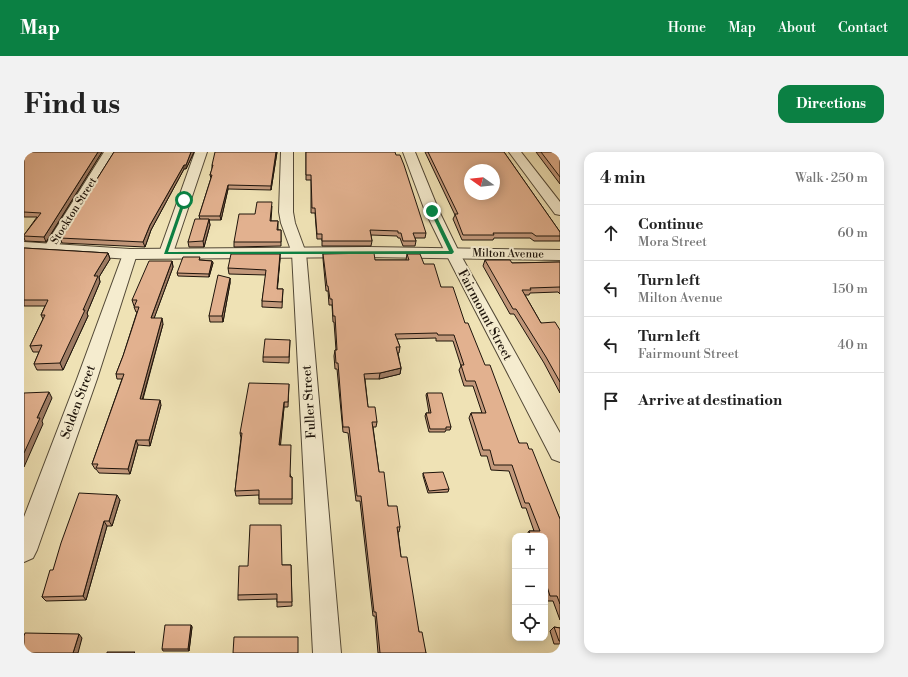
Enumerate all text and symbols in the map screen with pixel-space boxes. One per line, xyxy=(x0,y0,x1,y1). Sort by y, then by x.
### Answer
text: Map xyxy=(20,16,60,40)
text: Home xyxy=(668,19,706,37)
text: Map xyxy=(728,19,756,37)
text: About xyxy=(778,19,816,37)
text: Contact xyxy=(838,19,888,37)
button: Directions xyxy=(778,85,884,123)
text: Find us xyxy=(24,87,120,122)
north arrow xyxy=(464,164,500,200)
text: 4 min xyxy=(600,167,645,189)
text: Walk · 250 m xyxy=(795,170,868,186)
street label: Stockton Street xyxy=(48,175,100,247)
route start xyxy=(175,191,193,209)
route end xyxy=(423,202,441,220)
text: Continue xyxy=(638,215,703,234)
icon: ahead xyxy=(600,222,622,244)
text: 60 m xyxy=(837,225,868,241)
text: Mora Street xyxy=(638,234,707,250)
street label: Milton Avenue xyxy=(472,246,544,262)
street label: Fairmount Street xyxy=(454,267,516,364)
text: Turn left xyxy=(638,271,700,290)
icon: left xyxy=(600,278,622,300)
text: 150 m xyxy=(833,281,868,297)
text: Milton Avenue xyxy=(638,290,723,306)
text: Turn left xyxy=(638,327,700,346)
icon: left xyxy=(600,334,622,356)
text: 40 m xyxy=(838,337,868,353)
text: Fairmount Street xyxy=(638,346,739,362)
street label: Selden Street xyxy=(57,362,99,441)
street label: Fuller Street xyxy=(298,364,320,439)
icon: arrive xyxy=(600,390,622,412)
text: Arrive at destination xyxy=(638,391,782,410)
map controls xyxy=(512,533,548,641)
button: + xyxy=(512,533,548,569)
button: − xyxy=(512,569,548,605)
button: locate xyxy=(512,605,548,641)

